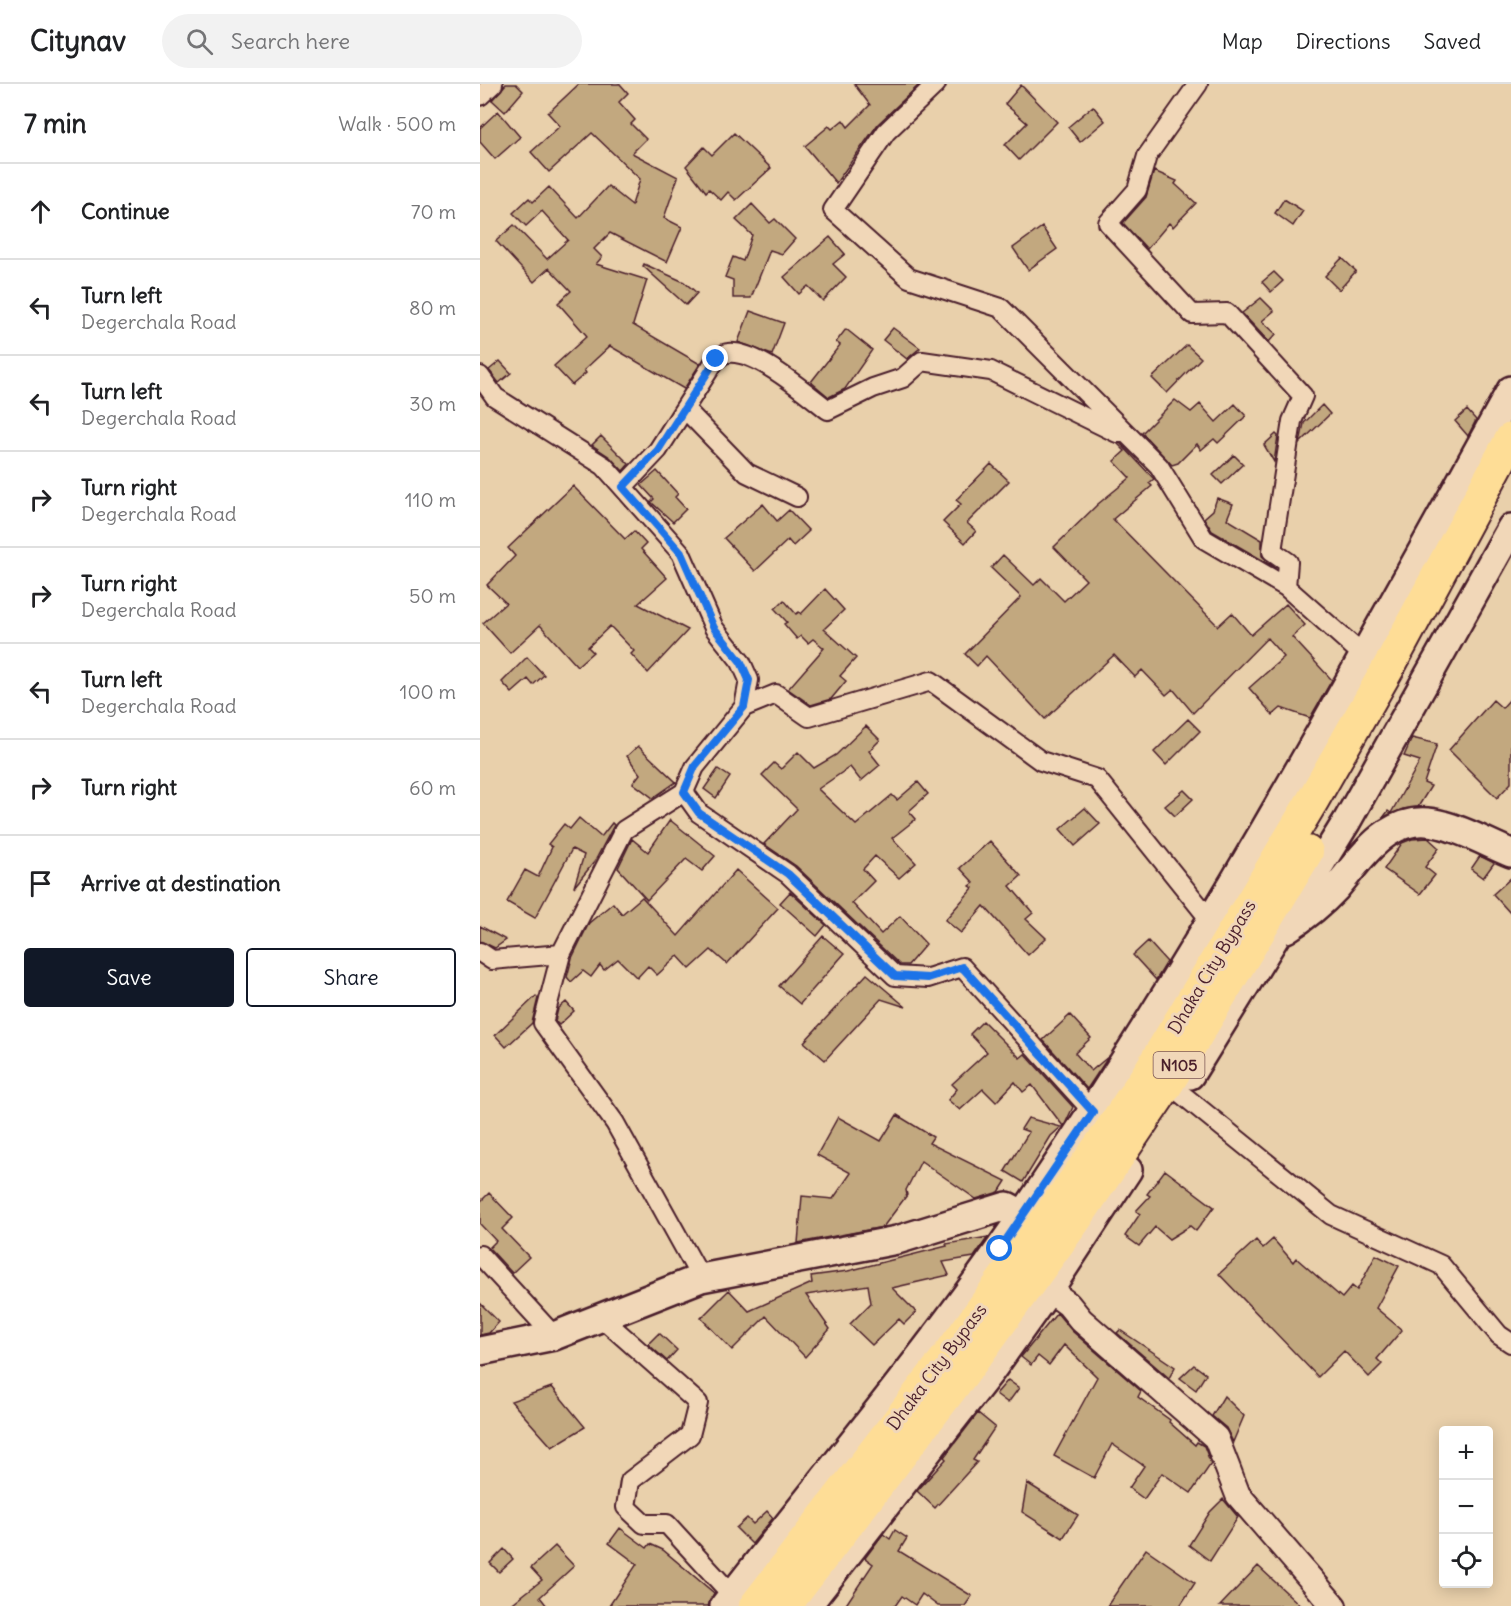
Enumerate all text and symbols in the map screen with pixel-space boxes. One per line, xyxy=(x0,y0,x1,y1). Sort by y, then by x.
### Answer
search box xyxy=(162,14,582,68)
text: Citynav xyxy=(30,23,126,59)
icon: search xyxy=(183,25,216,58)
text: Search here xyxy=(231,27,350,55)
text: Map xyxy=(1222,28,1263,55)
text: Directions xyxy=(1296,28,1390,55)
text: Saved xyxy=(1423,28,1481,55)
text: 7 min xyxy=(24,107,87,140)
text: Walk · 500 m xyxy=(338,111,456,136)
icon: ahead xyxy=(24,195,57,228)
text: Continue xyxy=(81,197,170,225)
text: 70 m xyxy=(411,199,456,224)
text: Turn left xyxy=(81,281,162,309)
icon: left xyxy=(24,291,57,324)
text: 80 m xyxy=(409,295,456,320)
text: Degerchala Road xyxy=(81,309,237,334)
route end xyxy=(702,345,728,371)
text: Turn left xyxy=(81,377,162,405)
icon: left xyxy=(24,387,57,420)
text: 30 m xyxy=(409,391,456,416)
text: Degerchala Road xyxy=(81,405,237,430)
text: Turn right xyxy=(81,473,177,501)
icon: right xyxy=(24,483,57,516)
text: 110 m xyxy=(405,487,456,512)
text: Degerchala Road xyxy=(81,501,237,526)
text: Turn right xyxy=(81,569,177,597)
icon: right xyxy=(24,579,57,612)
text: 50 m xyxy=(409,583,456,608)
text: Degerchala Road xyxy=(81,597,237,622)
text: Turn left xyxy=(81,665,162,693)
icon: left xyxy=(24,675,57,708)
text: 100 m xyxy=(399,679,456,704)
text: Degerchala Road xyxy=(81,693,237,718)
icon: right xyxy=(24,771,57,804)
text: Turn right xyxy=(81,773,177,801)
text: 60 m xyxy=(409,775,456,800)
icon: arrive xyxy=(24,867,57,900)
text: Arrive at destination xyxy=(81,869,281,897)
street label: Dhaka City Bypass xyxy=(1162,895,1261,1038)
button: Save xyxy=(24,948,234,1007)
button: Share xyxy=(246,948,456,1007)
road number: N105 xyxy=(1154,1052,1204,1078)
route start xyxy=(986,1235,1012,1261)
street label: Dhaka City Bypass xyxy=(882,1299,992,1434)
map controls xyxy=(1439,1426,1493,1588)
button: + xyxy=(1439,1426,1493,1480)
button: − xyxy=(1439,1480,1493,1534)
button: locate xyxy=(1439,1534,1493,1588)

